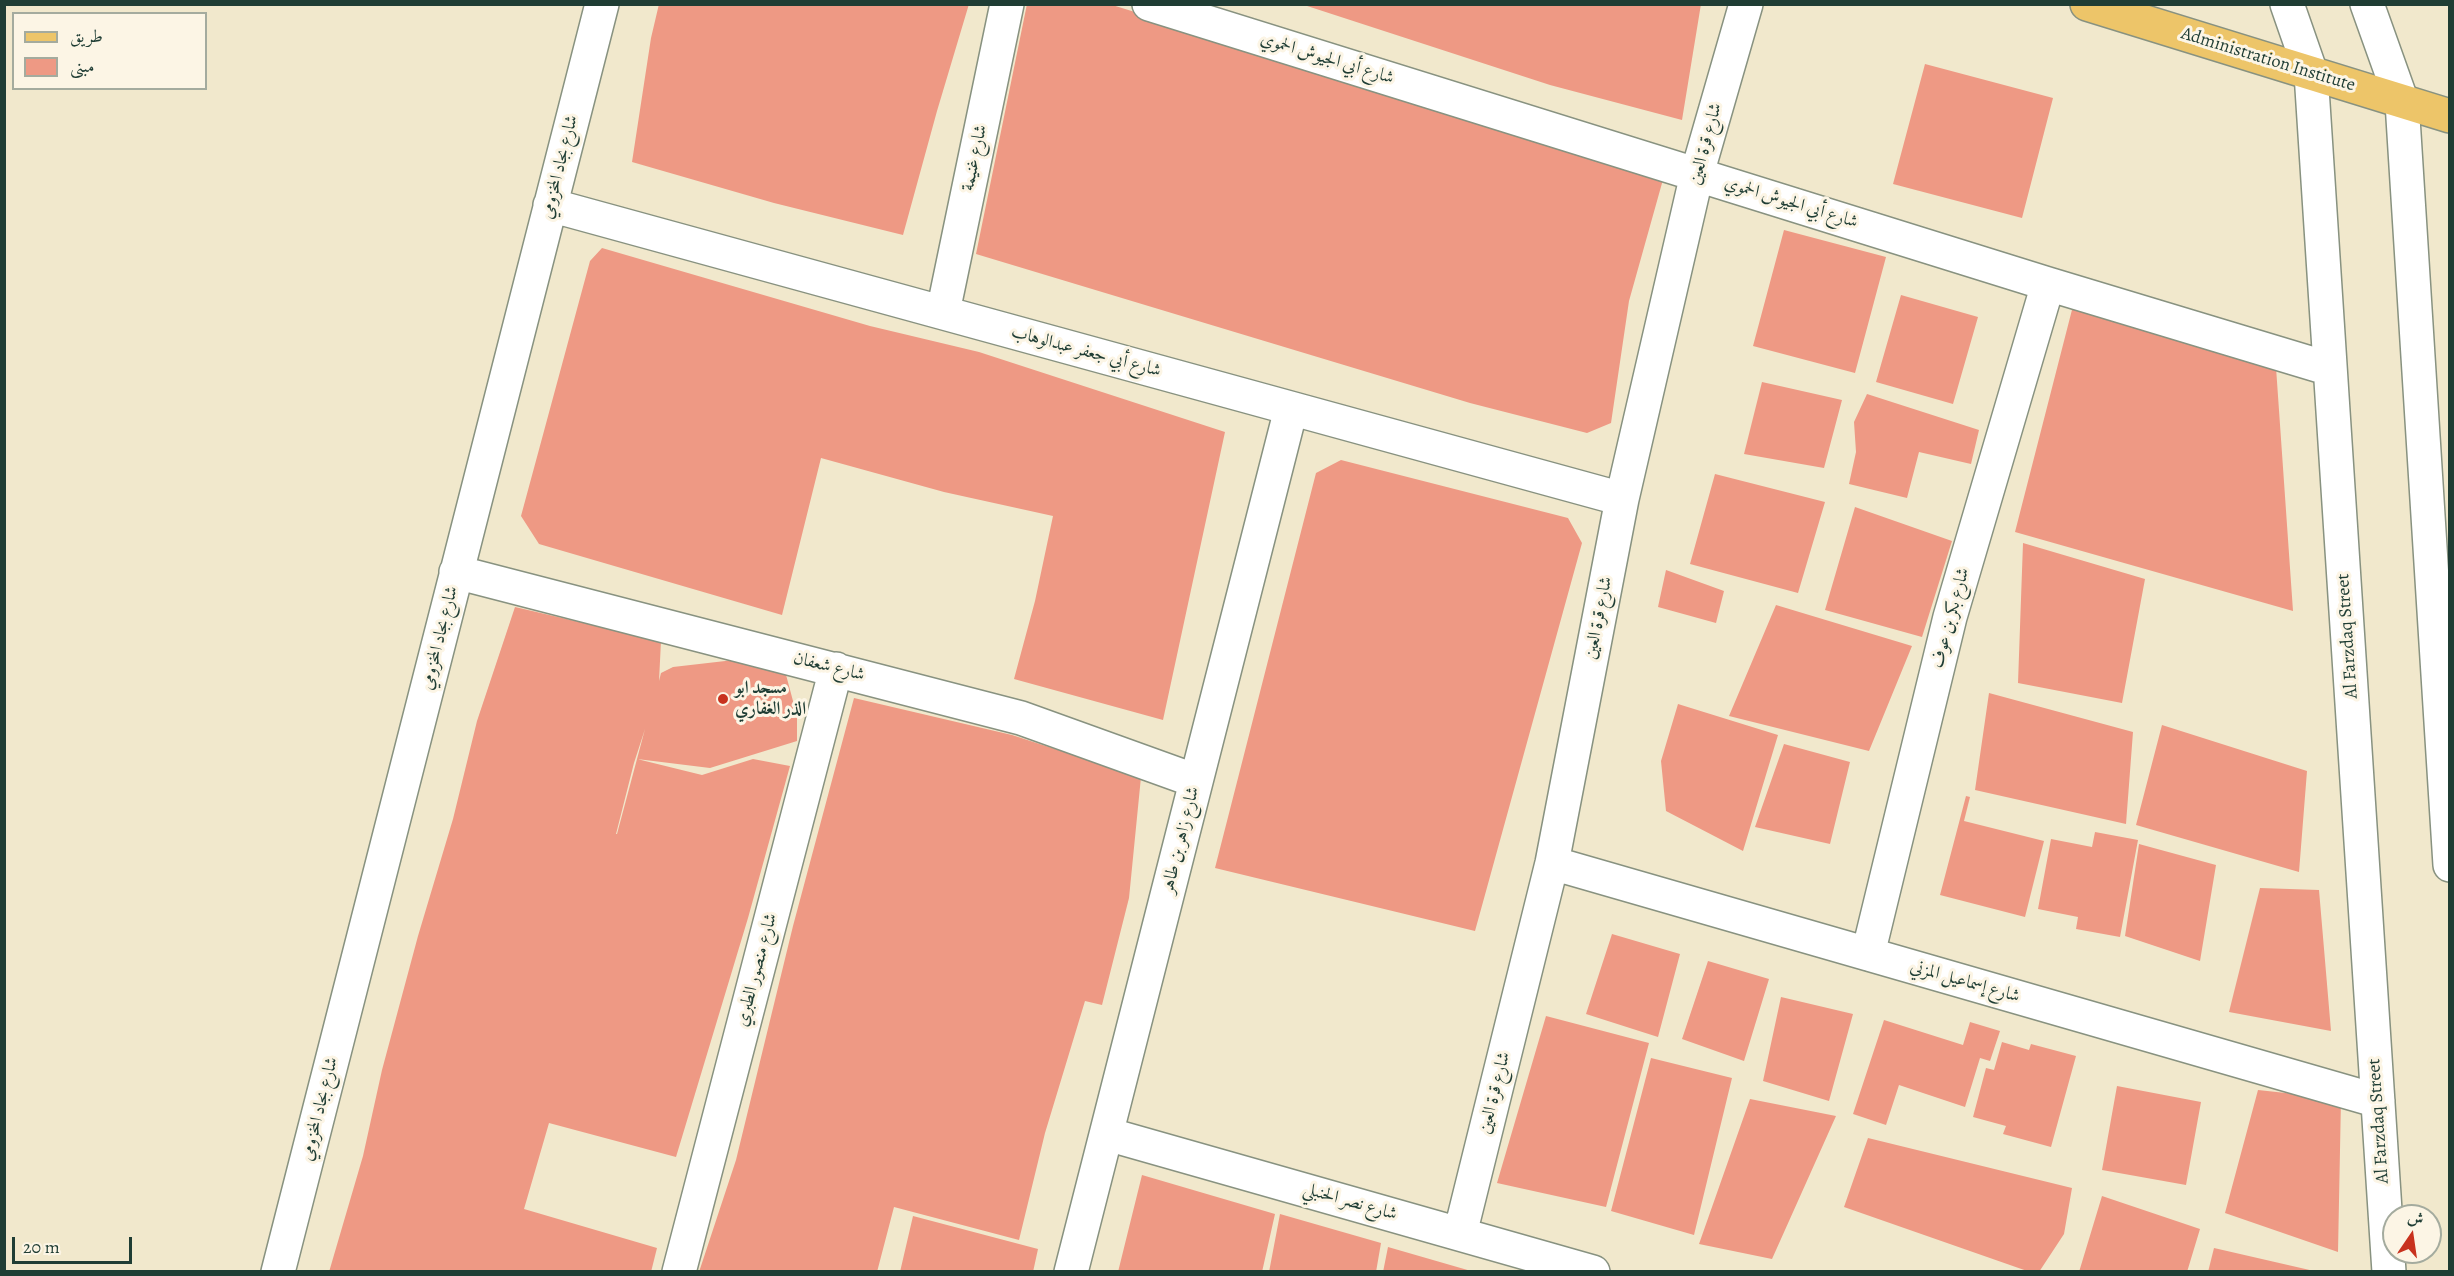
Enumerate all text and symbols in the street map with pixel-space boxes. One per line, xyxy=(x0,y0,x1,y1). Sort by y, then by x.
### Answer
legend xyxy=(12,12,207,90)
street label: Administration Institute xyxy=(2178,23,2358,97)
text: طريق xyxy=(70,24,103,48)
street label: شارع أبي الجيوش الحموي xyxy=(1258,28,1396,90)
text: مبنى xyxy=(70,54,95,78)
street label: شارع قرة العين xyxy=(1685,101,1727,187)
street label: شارع بجاد المخزومي xyxy=(537,113,583,221)
street label: شارع غنيمة xyxy=(957,123,993,193)
street label: شارع أبي الجيوش الحموي xyxy=(1722,172,1860,234)
street label: شارع أبي جعفر عبدالوهاب xyxy=(1009,322,1163,382)
street label: شارع بكر بن عوف xyxy=(1927,565,1975,671)
street label: Al Farzdaq Street xyxy=(2333,573,2363,699)
street label: شارع قرة العين xyxy=(1580,575,1618,661)
street label: شارع بجاد المخزومي xyxy=(417,584,463,692)
street label: شارع شعفان xyxy=(791,648,867,686)
place label: مسجد ابو الذر الغفاري xyxy=(735,678,806,720)
marker: مسجد ابو الذر الغفاري xyxy=(716,692,730,706)
street label: شارع زاهر بن طاهر xyxy=(1157,784,1205,896)
street label: شارع منصور الطبري xyxy=(731,911,783,1029)
street label: شارع إسماعيل المزني xyxy=(1908,956,2022,1008)
street label: شارع قرة العين xyxy=(1474,1050,1516,1136)
street label: شارع بجاد المخزومي xyxy=(297,1055,343,1163)
street label: Al Farzdaq Street xyxy=(2364,1058,2394,1184)
street label: شارع نصر الحنبلي xyxy=(1300,1178,1400,1226)
north arrow xyxy=(2382,1204,2442,1264)
text: ش xyxy=(2405,1206,2426,1231)
scale bar xyxy=(15,1225,135,1263)
text: 20 m xyxy=(23,1235,60,1259)

